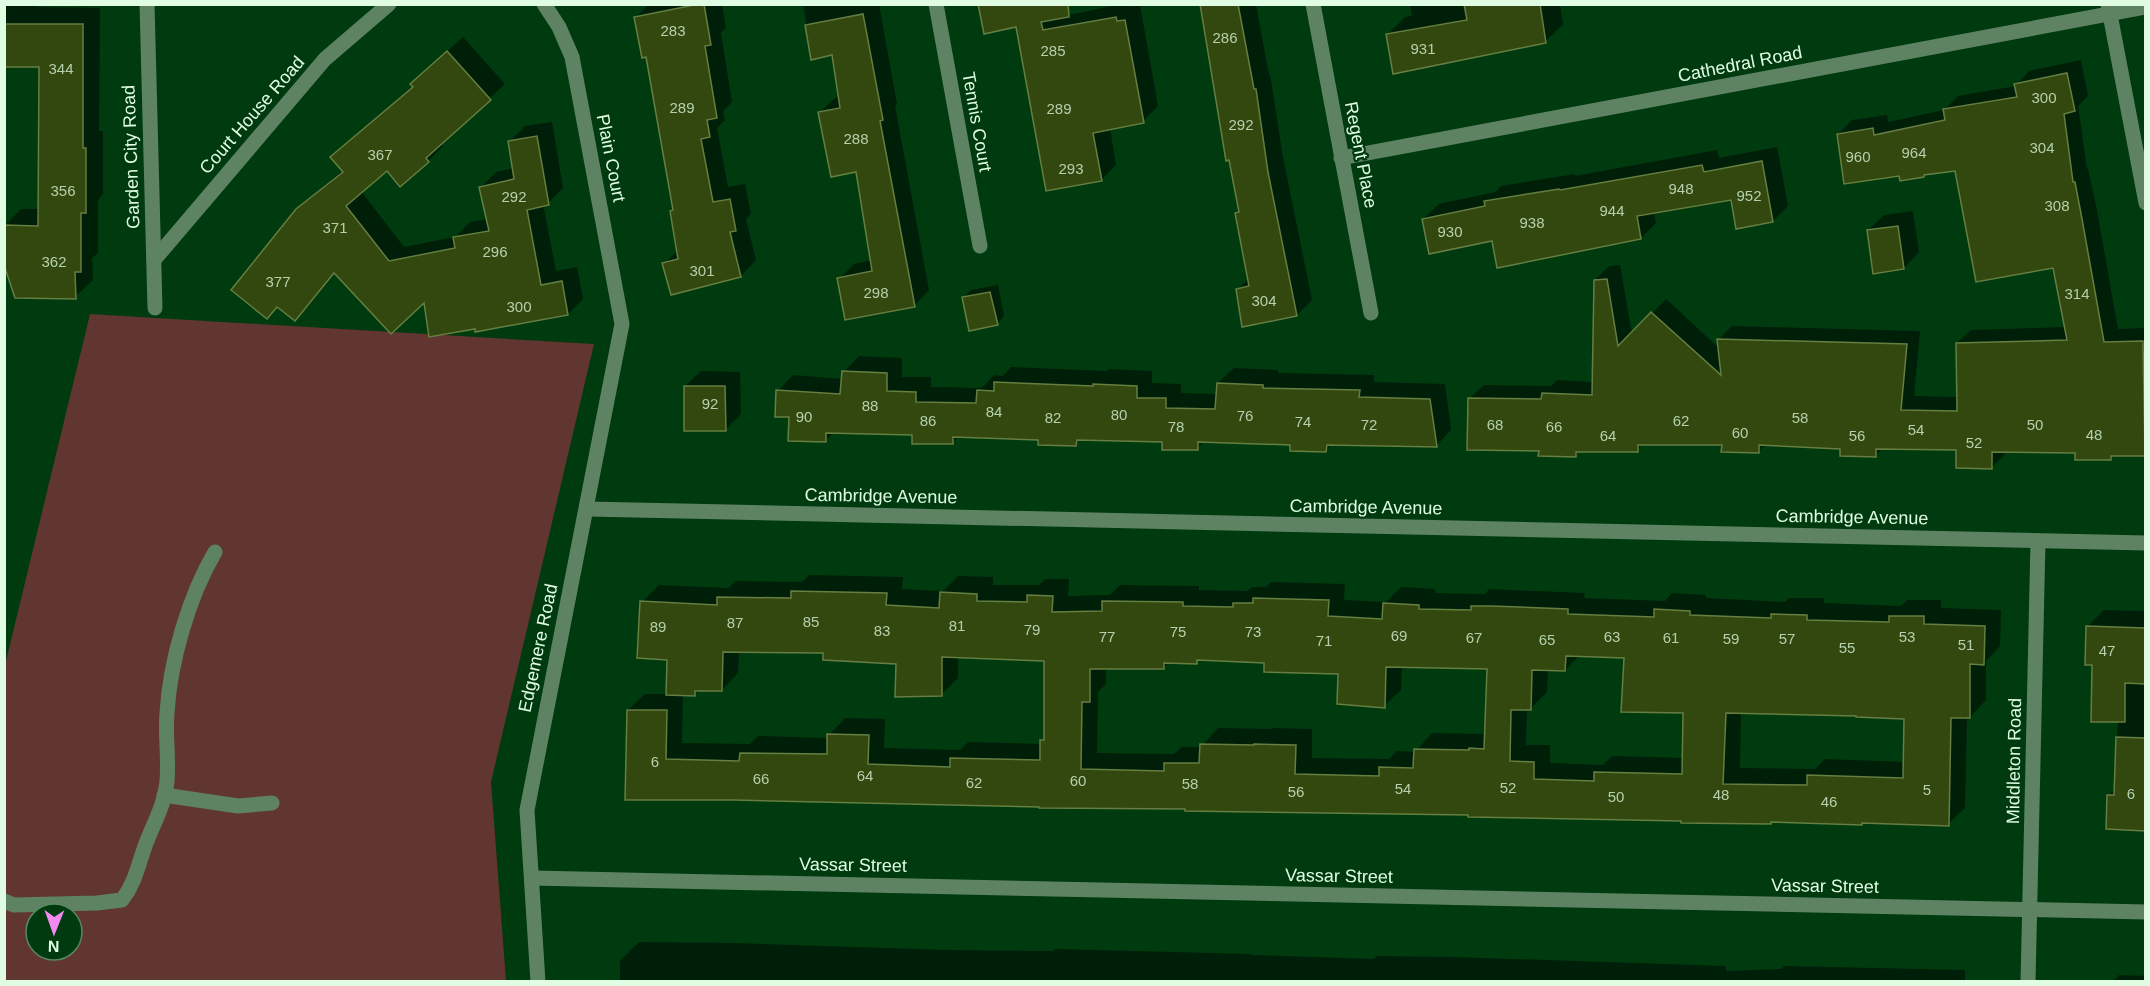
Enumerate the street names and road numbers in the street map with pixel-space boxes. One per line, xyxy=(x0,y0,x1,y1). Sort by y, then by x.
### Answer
street label: Cathedral Road xyxy=(1676,42,1804,86)
street label: Court House Road xyxy=(196,52,308,178)
street label: Tennis Court xyxy=(958,70,996,174)
street label: Garden City Road xyxy=(118,85,144,229)
street label: Regent Place xyxy=(1341,100,1381,210)
street label: Plain Court xyxy=(593,112,629,204)
street label: Cambridge Avenue xyxy=(804,485,958,507)
street label: Cambridge Avenue xyxy=(1289,496,1443,518)
street label: Cambridge Avenue xyxy=(1775,506,1929,528)
street label: Edgemere Road xyxy=(515,582,561,714)
street label: Middleton Road xyxy=(2003,698,2025,824)
street label: Vassar Street xyxy=(799,854,907,876)
street label: Vassar Street xyxy=(1285,865,1393,887)
street label: Vassar Street xyxy=(1771,875,1879,897)

